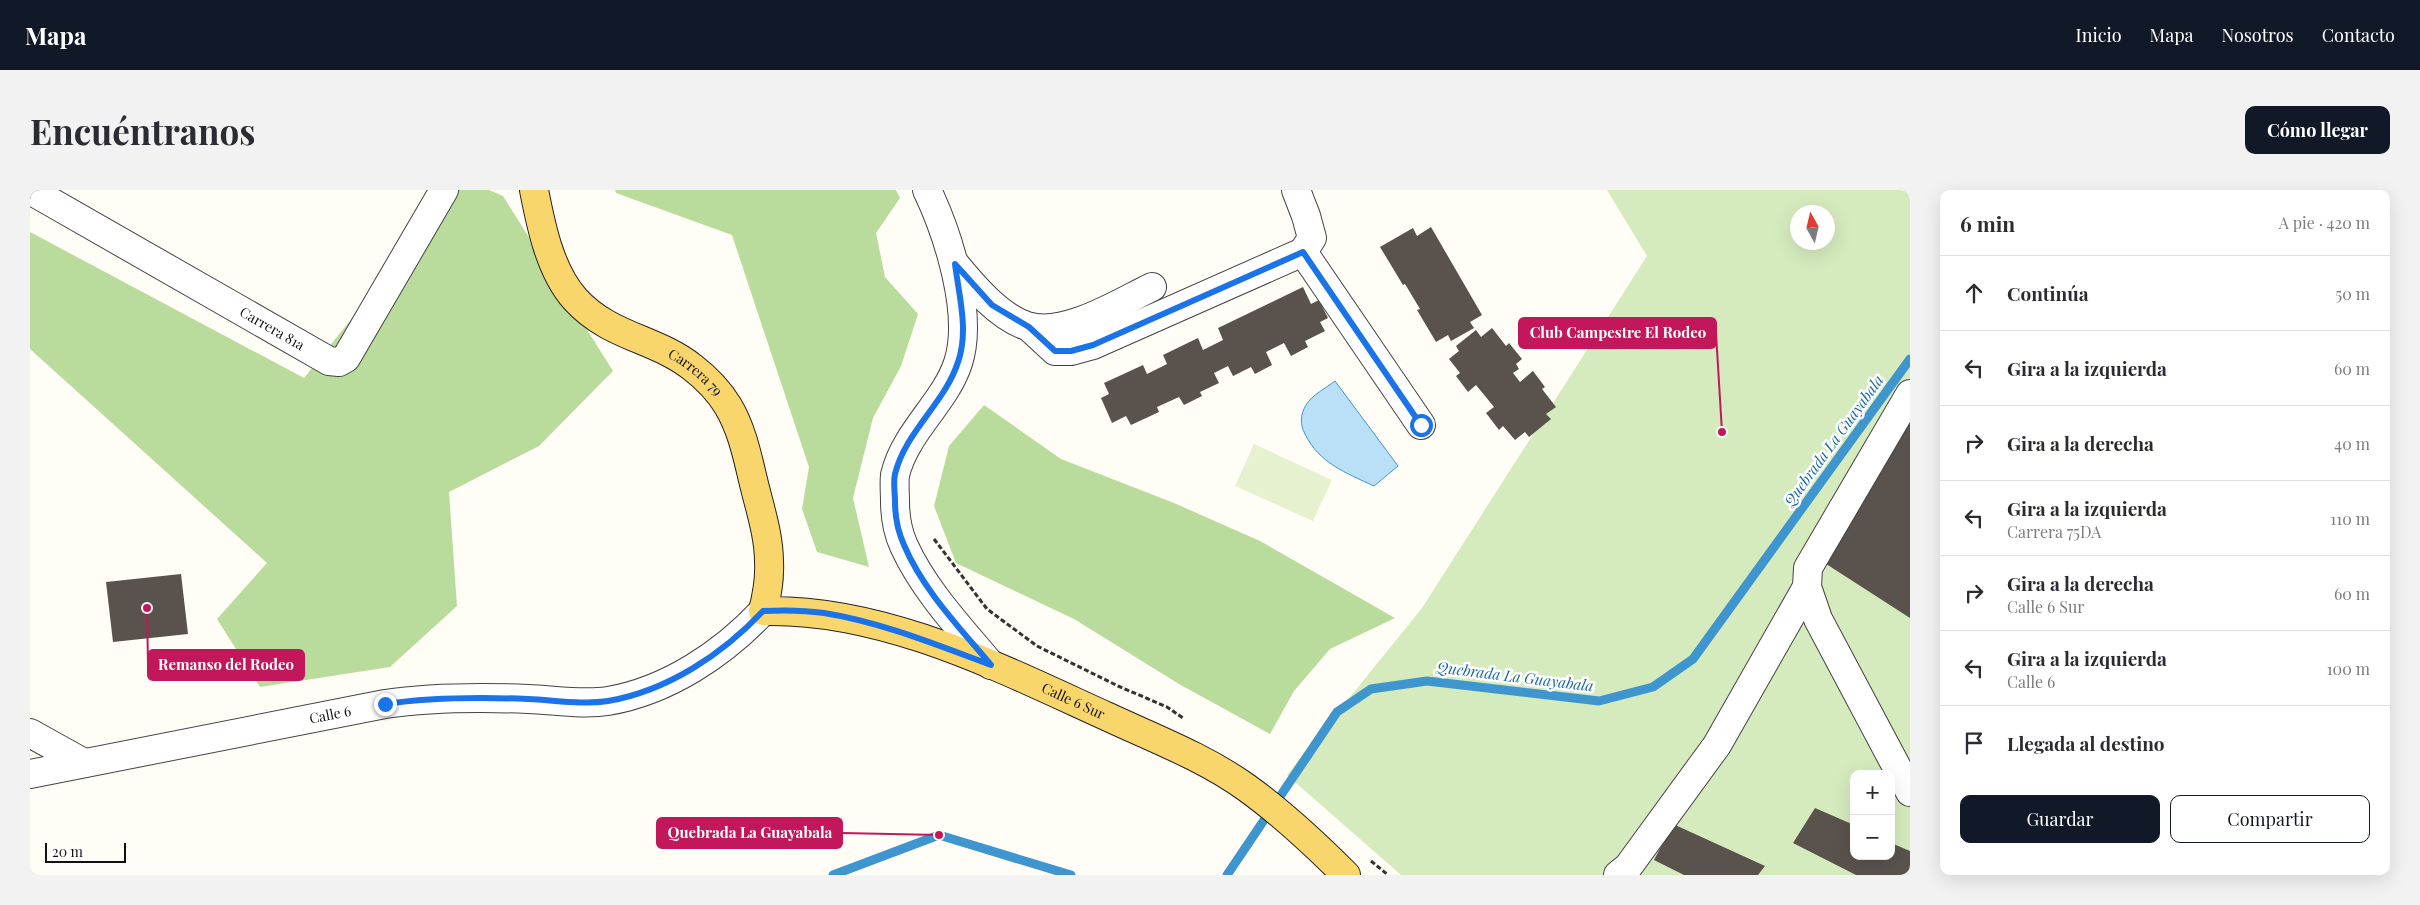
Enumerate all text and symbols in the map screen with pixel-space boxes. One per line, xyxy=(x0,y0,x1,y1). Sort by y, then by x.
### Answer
text: Mapa xyxy=(25,19,86,51)
text: Inicio xyxy=(2076,23,2122,47)
text: Mapa xyxy=(2150,23,2194,47)
text: Nosotros xyxy=(2222,23,2294,47)
text: Contacto xyxy=(2322,23,2395,47)
button: Cómo llegar xyxy=(2245,106,2390,154)
text: Encuéntranos xyxy=(30,107,255,154)
north arrow xyxy=(1790,205,1835,250)
text: 6 min xyxy=(1960,209,2015,237)
text: A pie · 420 m xyxy=(2279,212,2370,233)
icon: ahead xyxy=(1960,279,1988,307)
text: Continúa xyxy=(2007,280,2089,306)
text: 50 m xyxy=(2336,283,2370,304)
street label: Carrera 81a xyxy=(237,302,308,354)
callout: Club Campestre El Rodeo xyxy=(1519,318,1716,348)
text: Club Campestre El Rodeo xyxy=(1530,322,1706,342)
street label: Carrera 79 xyxy=(665,344,727,400)
icon: left xyxy=(1960,354,1988,382)
text: Gira a la izquierda xyxy=(2007,355,2167,381)
text: 60 m xyxy=(2334,358,2370,379)
water label: Quebrada La Guayabala xyxy=(1778,371,1888,511)
route start xyxy=(1410,414,1433,437)
icon: right xyxy=(1960,429,1988,457)
text: Gira a la derecha xyxy=(2007,430,2154,456)
text: 40 m xyxy=(2334,433,2370,454)
text: Gira a la izquierda xyxy=(2007,495,2167,521)
icon: left xyxy=(1960,504,1988,532)
text: 110 m xyxy=(2330,508,2370,529)
text: Carrera 75DA xyxy=(2007,521,2101,542)
text: Gira a la derecha xyxy=(2007,570,2154,596)
icon: right xyxy=(1960,579,1988,607)
text: 60 m xyxy=(2334,583,2370,604)
text: Calle 6 Sur xyxy=(2007,596,2084,617)
text: Gira a la izquierda xyxy=(2007,645,2167,671)
callout: Remanso del Rodeo xyxy=(148,650,304,680)
text: Remanso del Rodeo xyxy=(158,654,294,674)
icon: left xyxy=(1960,654,1988,682)
water label: Quebrada La Guayabala xyxy=(1435,656,1595,696)
text: 100 m xyxy=(2327,658,2370,679)
text: Calle 6 xyxy=(2007,671,2055,692)
street label: Calle 6 Sur xyxy=(1039,678,1109,724)
route end xyxy=(374,693,397,716)
street label: Calle 6 xyxy=(308,701,353,728)
icon: arrive xyxy=(1960,729,1988,757)
text: Llegada al destino xyxy=(2007,730,2165,756)
map controls xyxy=(1850,770,1895,860)
button: + xyxy=(1850,770,1895,815)
button: Guardar xyxy=(1960,795,2160,843)
button: Compartir xyxy=(2170,795,2370,843)
button: − xyxy=(1850,815,1895,860)
callout: Quebrada La Guayabala xyxy=(657,818,842,848)
text: Quebrada La Guayabala xyxy=(668,822,833,842)
scale bar xyxy=(45,840,126,863)
text: 20 m xyxy=(52,842,83,861)

